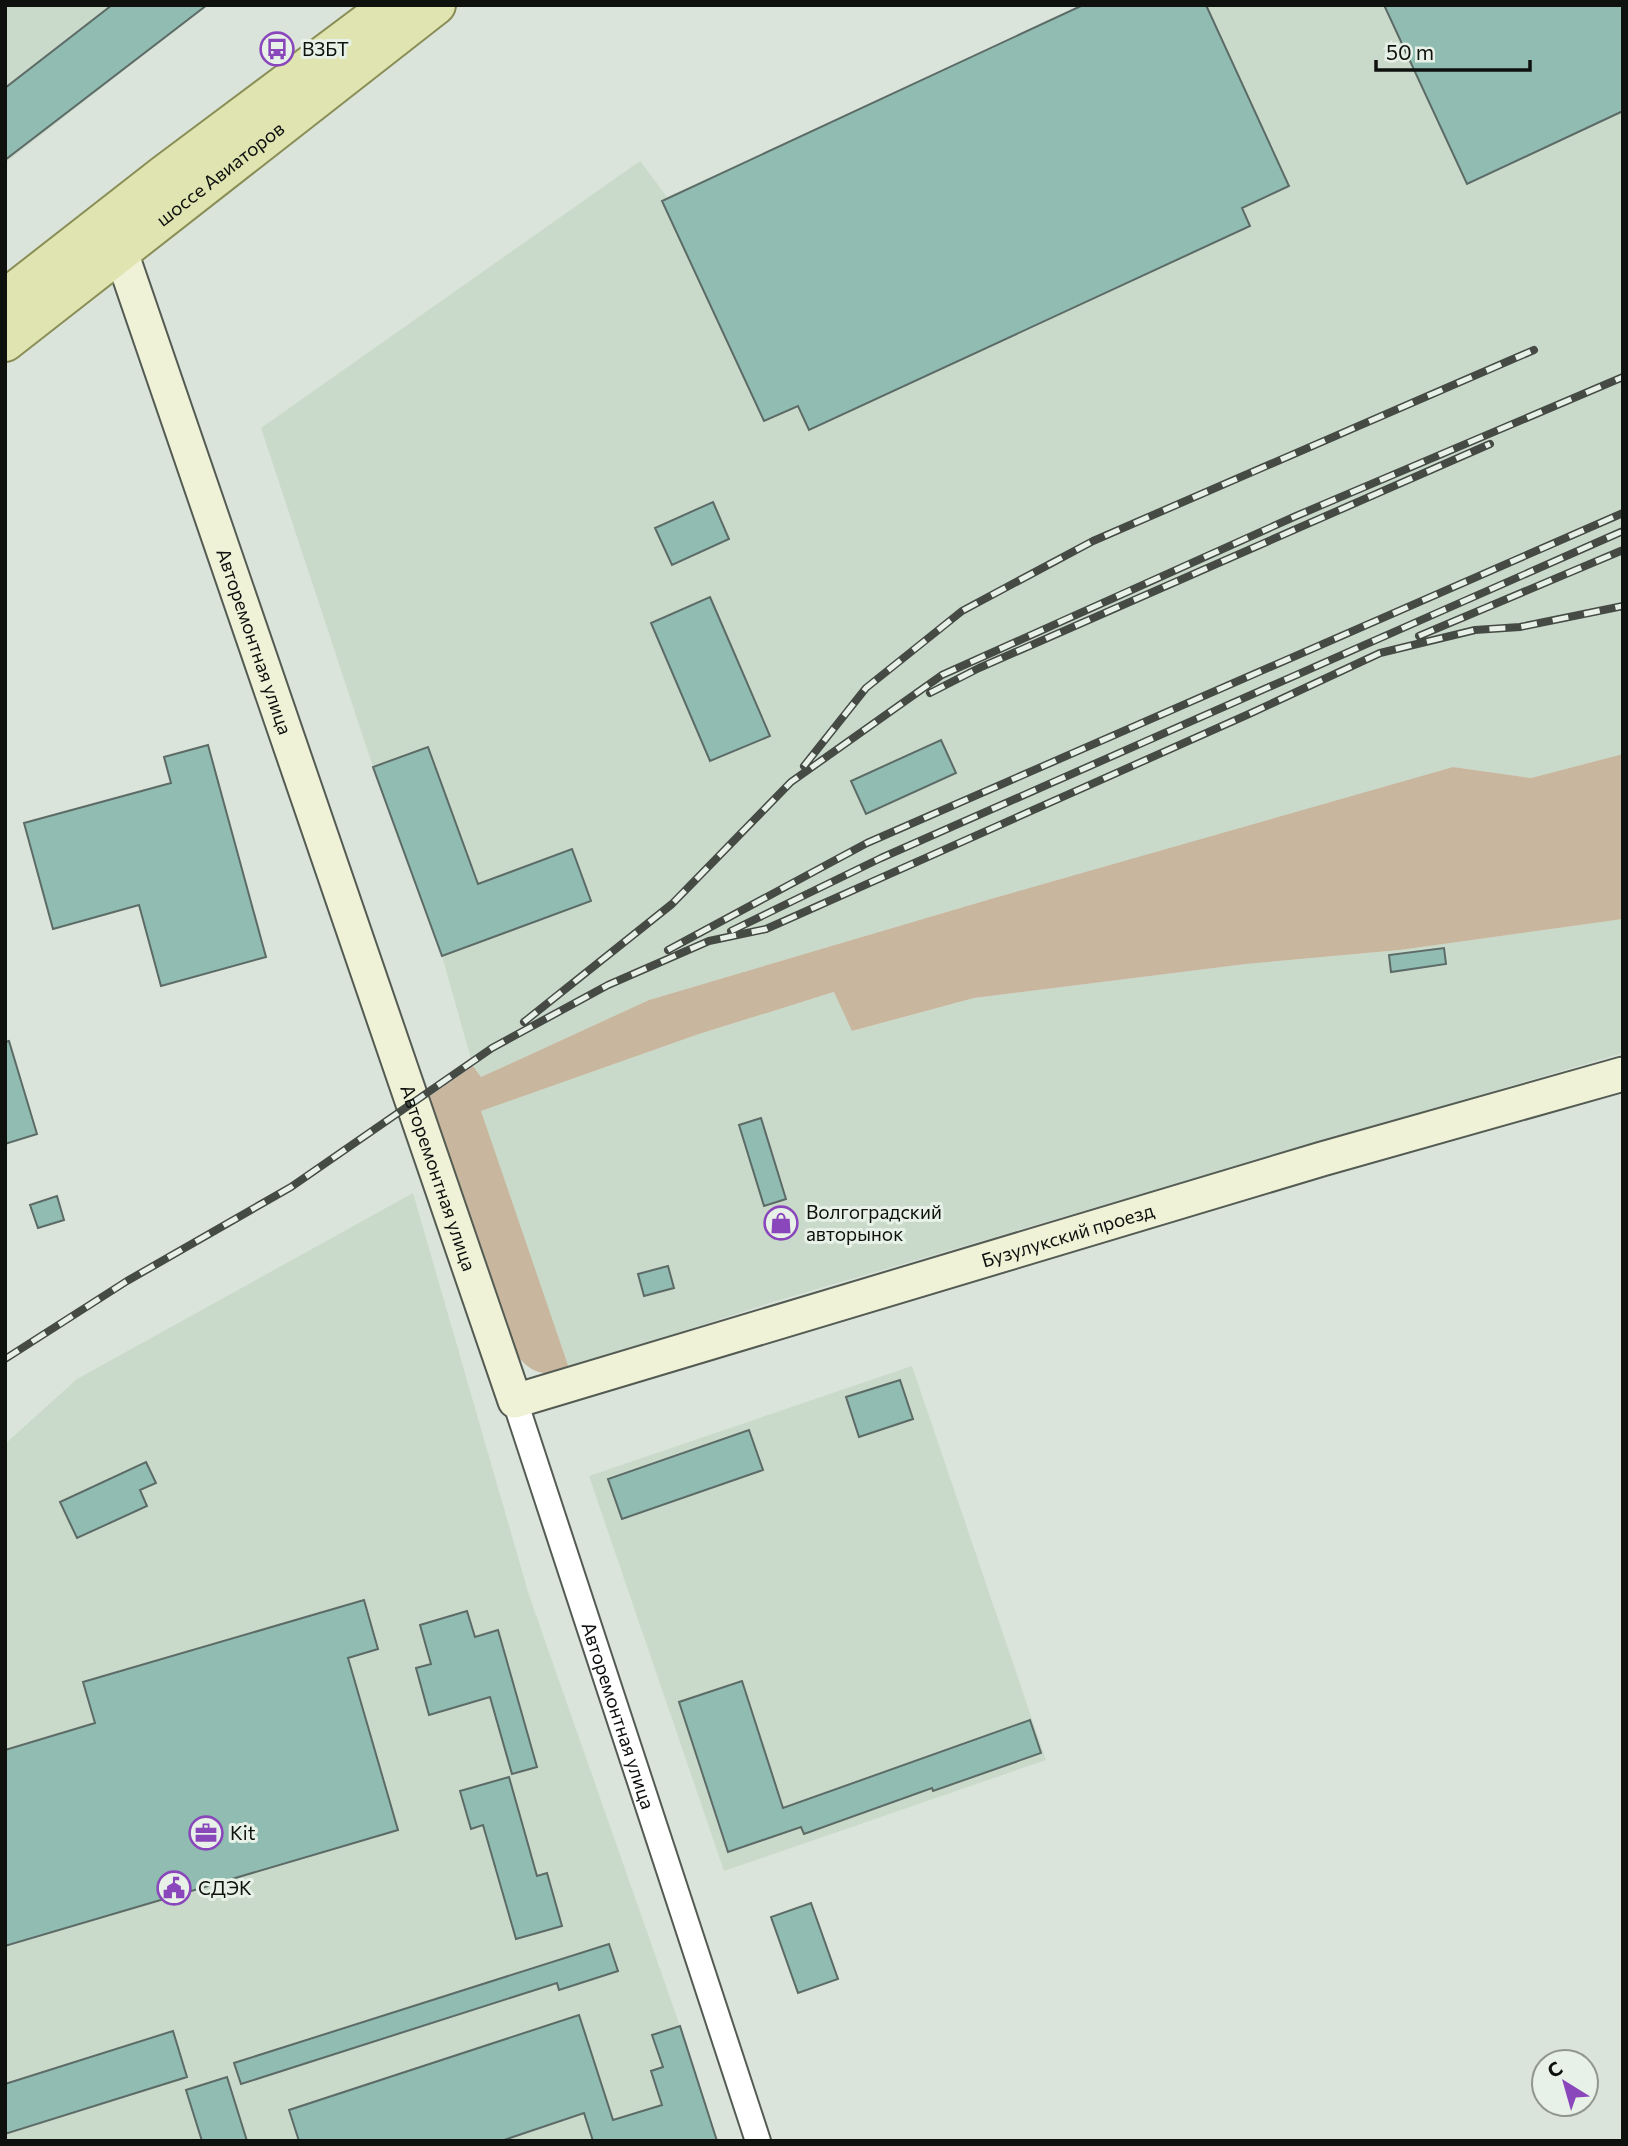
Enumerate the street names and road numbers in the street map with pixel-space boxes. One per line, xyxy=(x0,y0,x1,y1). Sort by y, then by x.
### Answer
street label: шоссе Авиаторов xyxy=(151,116,288,231)
street label: Авторемонтная улица xyxy=(212,545,298,737)
street label: Авторемонтная улица xyxy=(396,1081,481,1274)
street label: Бузулукский проезд xyxy=(979,1198,1157,1272)
street label: Авторемонтная улица xyxy=(577,1619,660,1812)

